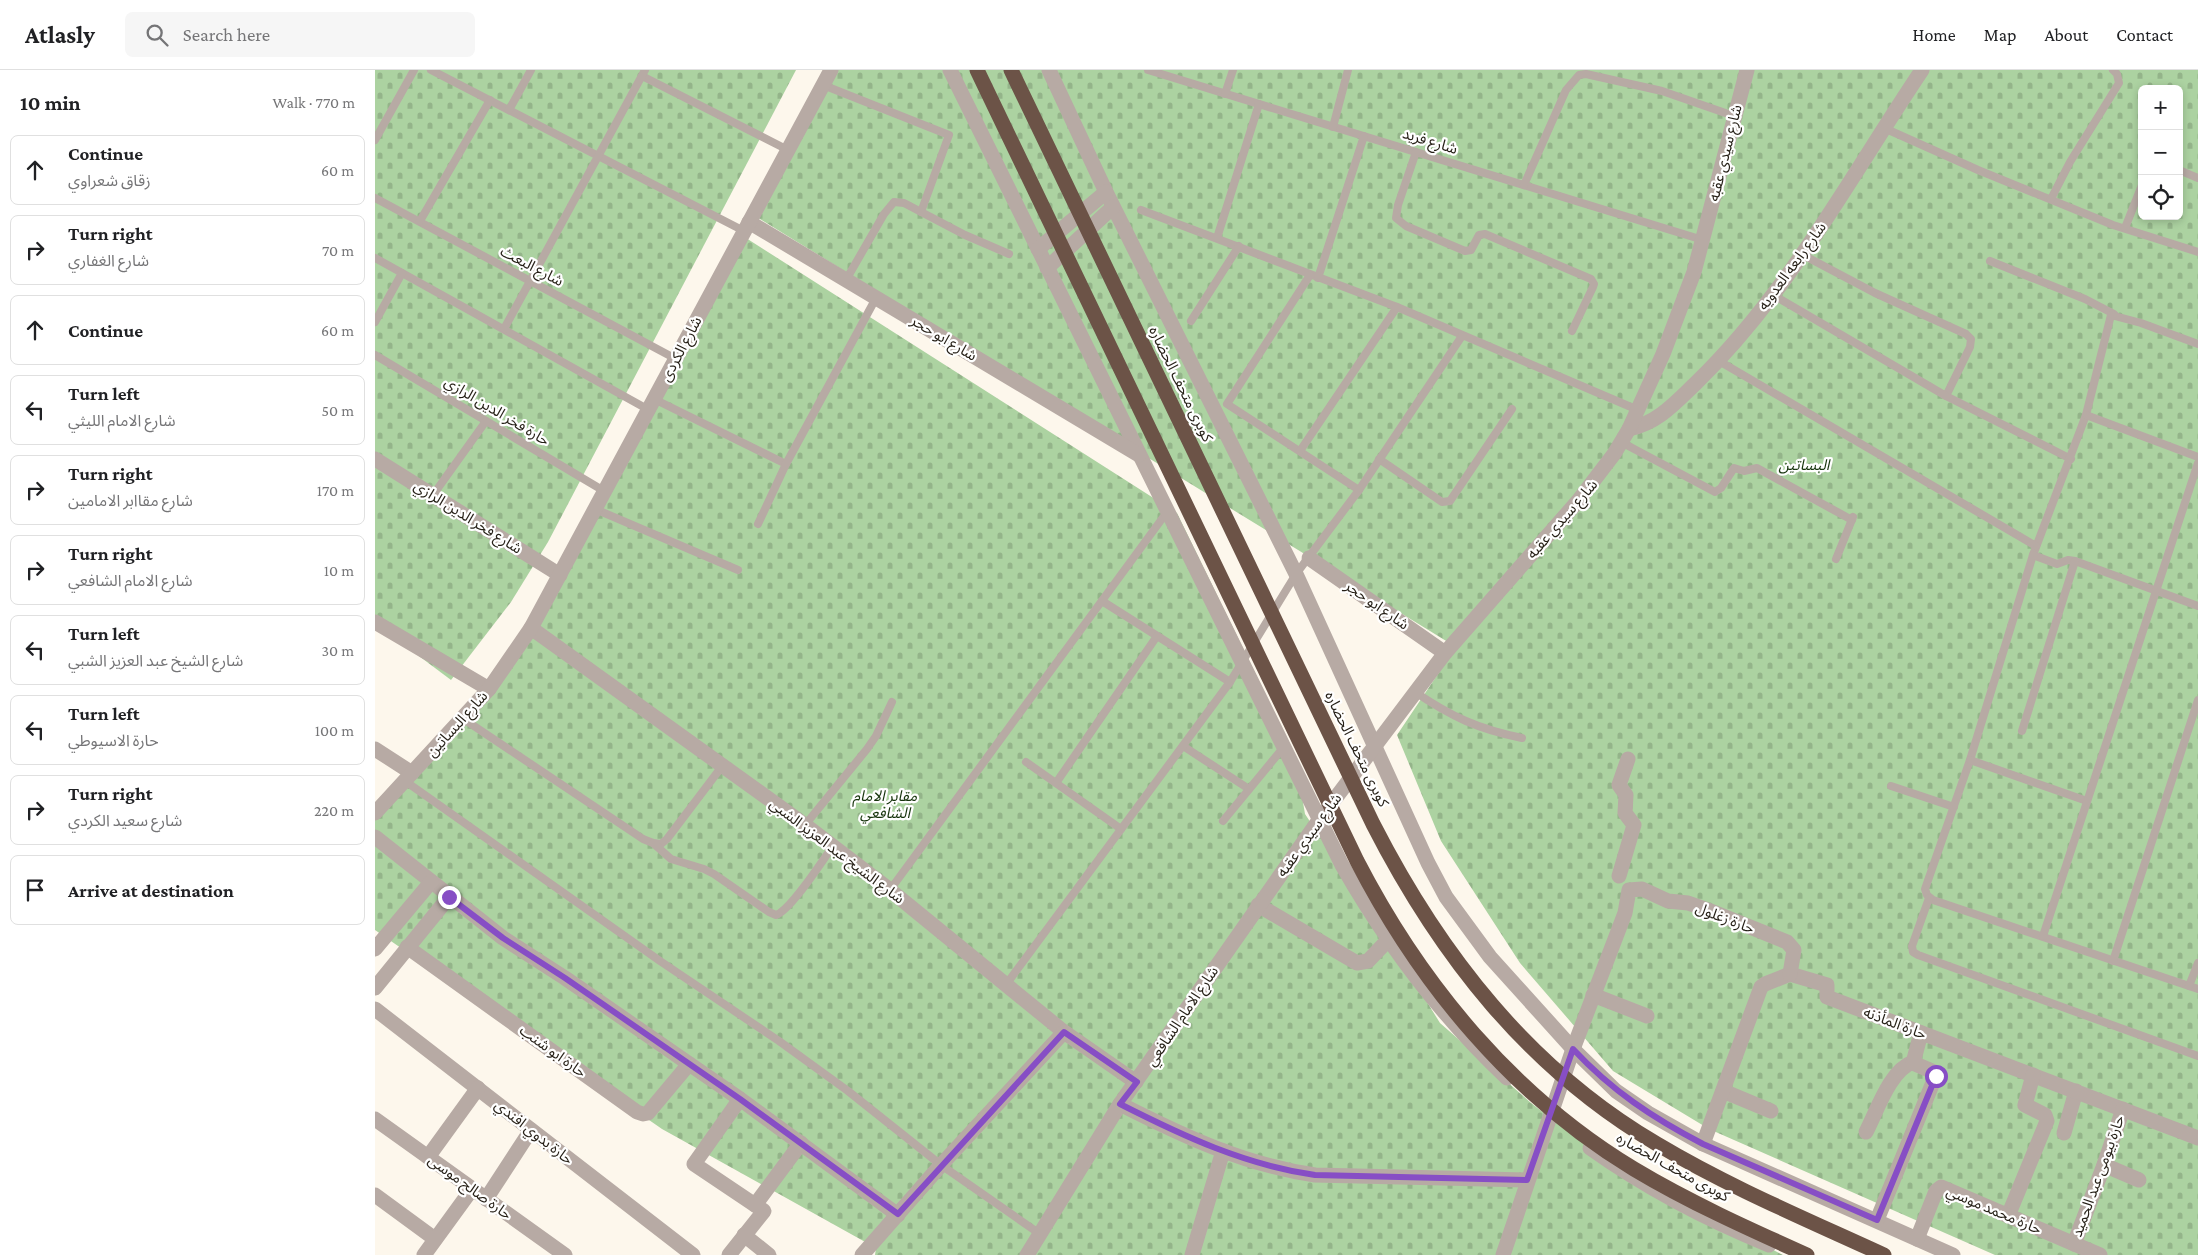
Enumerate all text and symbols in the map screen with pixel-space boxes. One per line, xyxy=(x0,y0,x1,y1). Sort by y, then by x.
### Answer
search box xyxy=(125,12,475,57)
text: Atlasly xyxy=(25,21,95,48)
icon: search xyxy=(143,21,171,49)
text: Search here xyxy=(183,24,270,45)
text: Home xyxy=(1913,25,1956,45)
text: Map xyxy=(1984,25,2016,45)
text: About xyxy=(2044,25,2088,45)
text: Contact xyxy=(2116,25,2173,45)
map controls xyxy=(2138,85,2183,220)
button: + xyxy=(2138,85,2183,130)
text: 10 min xyxy=(20,91,81,115)
text: Walk · 770 m xyxy=(273,94,355,111)
street label: شارع سيدي عقبه xyxy=(1705,103,1749,204)
street label: شارع فريد xyxy=(1399,125,1460,161)
button: − xyxy=(2138,130,2183,175)
text: Continue xyxy=(68,143,143,164)
icon: ahead xyxy=(21,156,49,184)
text: 60 m xyxy=(321,162,354,179)
text: زقاق شعراوي xyxy=(68,172,151,189)
button: locate xyxy=(2138,175,2183,220)
street label: شارع رابعه العدويه xyxy=(1755,219,1833,315)
text: Turn right xyxy=(68,223,153,244)
icon: right xyxy=(21,236,49,264)
text: 70 m xyxy=(322,242,354,259)
street label: شارع البعث xyxy=(496,243,566,293)
text: شارع الغفاري xyxy=(68,252,149,269)
street label: شارع ابو حجر xyxy=(905,312,980,367)
street label: شارع الكردى xyxy=(657,314,708,386)
icon: ahead xyxy=(21,316,49,344)
text: Continue xyxy=(68,320,143,341)
text: 60 m xyxy=(321,322,354,339)
street label: كوبرى متحف الحضاره xyxy=(1145,324,1216,445)
street label: حارة فخر الدين الرازي xyxy=(440,373,552,452)
text: Turn left xyxy=(68,383,140,404)
icon: left xyxy=(21,396,49,424)
text: 50 m xyxy=(322,402,354,419)
text: شارع الامام الليثي xyxy=(68,412,176,429)
park label: البساتين xyxy=(1779,457,1831,474)
text: Turn right xyxy=(68,463,153,484)
icon: right xyxy=(21,476,49,504)
street label: شارع سيدي عقبه xyxy=(1523,476,1604,564)
street label: شارع فخر الدين الرازي xyxy=(409,477,525,560)
text: 170 m xyxy=(317,482,354,499)
text: شارع مقاابر الامامين xyxy=(68,492,193,509)
text: Turn right xyxy=(68,543,153,564)
icon: right xyxy=(21,556,49,584)
text: 10 m xyxy=(324,562,354,579)
text: شارع الامام الشافعي xyxy=(68,572,193,589)
street label: شارع ابو حجر xyxy=(1339,577,1412,636)
text: Turn left xyxy=(68,623,140,644)
icon: left xyxy=(21,636,49,664)
text: 30 m xyxy=(322,642,354,659)
text: شارع الشيخ عبد العزيز الشبي xyxy=(68,652,243,669)
street label: شارع البساتين xyxy=(423,688,494,763)
street label: كوبرى متحف الحضاره xyxy=(1321,689,1392,810)
text: Turn left xyxy=(68,703,140,724)
icon: left xyxy=(21,716,49,744)
text: 100 m xyxy=(315,722,354,739)
text: حارة الاسيوطي xyxy=(68,732,159,749)
text: Turn right xyxy=(68,783,153,804)
park label: مقابر الامام الشافعي xyxy=(852,788,917,824)
street label: شارع سيدي عقبه xyxy=(1273,790,1348,882)
street label: شارع الشيخ عبد العزيز الشبي xyxy=(764,795,908,910)
icon: right xyxy=(21,796,49,824)
text: 220 m xyxy=(314,802,354,819)
text: شارع سعيد الكردي xyxy=(68,812,182,829)
icon: arrive xyxy=(21,876,49,904)
text: Arrive at destination xyxy=(68,880,234,901)
route end xyxy=(438,886,461,909)
street label: حارة زغلول xyxy=(1693,899,1757,938)
street label: شارع الامام الشافعي xyxy=(1143,963,1225,1071)
street label: حارة المأذنه xyxy=(1861,1003,1929,1043)
street label: حارة ابو شنب xyxy=(516,1022,589,1081)
route start xyxy=(1925,1065,1948,1088)
street label: حارة بدوي افندي xyxy=(490,1097,576,1170)
street label: حارة بيومى عبد الحميد xyxy=(2069,1113,2128,1239)
street label: كوبرى متحف الحضاره xyxy=(1613,1129,1733,1206)
street label: حارة صالح موسى xyxy=(423,1151,515,1226)
street label: حارة محمد موسي xyxy=(1943,1183,2044,1240)

